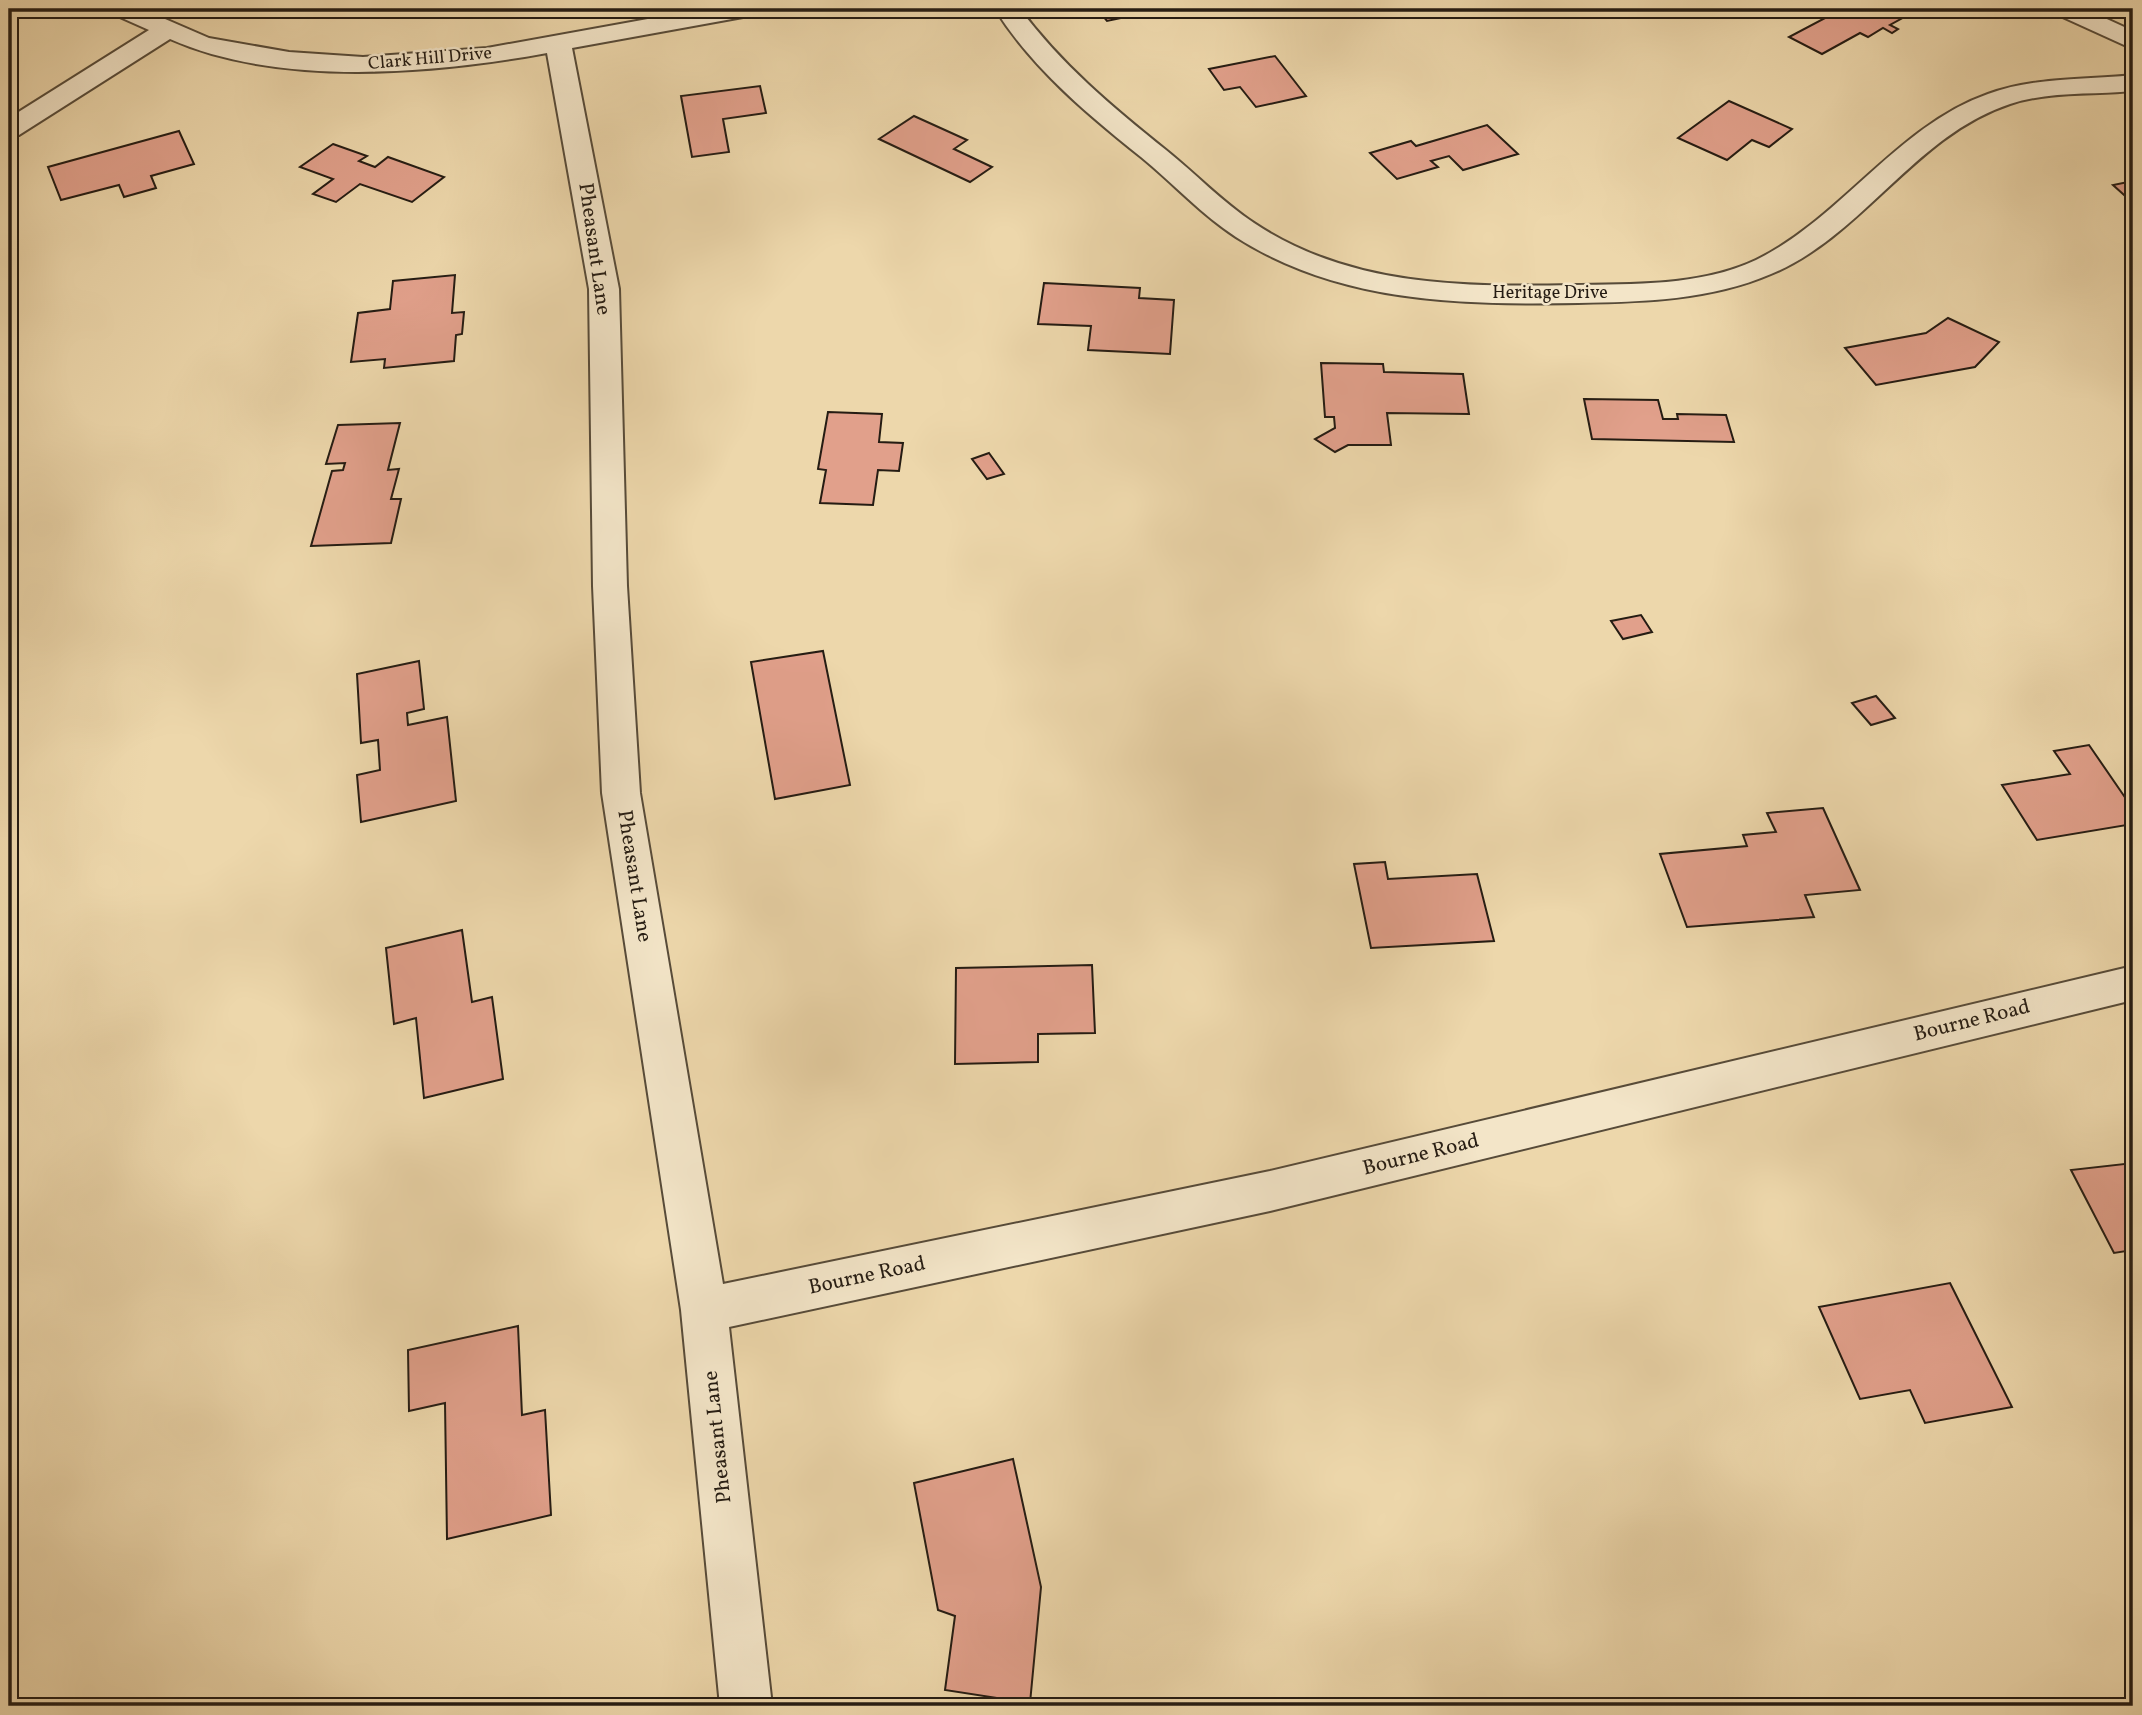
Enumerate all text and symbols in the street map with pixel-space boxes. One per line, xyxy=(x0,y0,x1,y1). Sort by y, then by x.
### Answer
street label: Clark Hill Drive xyxy=(367,41,493,77)
street label: Pheasant Lane xyxy=(570,181,618,317)
street label: Heritage Drive xyxy=(1492,281,1608,306)
street label: Pheasant Lane xyxy=(609,808,659,944)
street label: Bourne Road xyxy=(1911,993,2033,1049)
street label: Bourne Road xyxy=(1360,1127,1482,1183)
street label: Bourne Road xyxy=(806,1249,928,1303)
street label: Pheasant Lane xyxy=(697,1369,739,1505)

